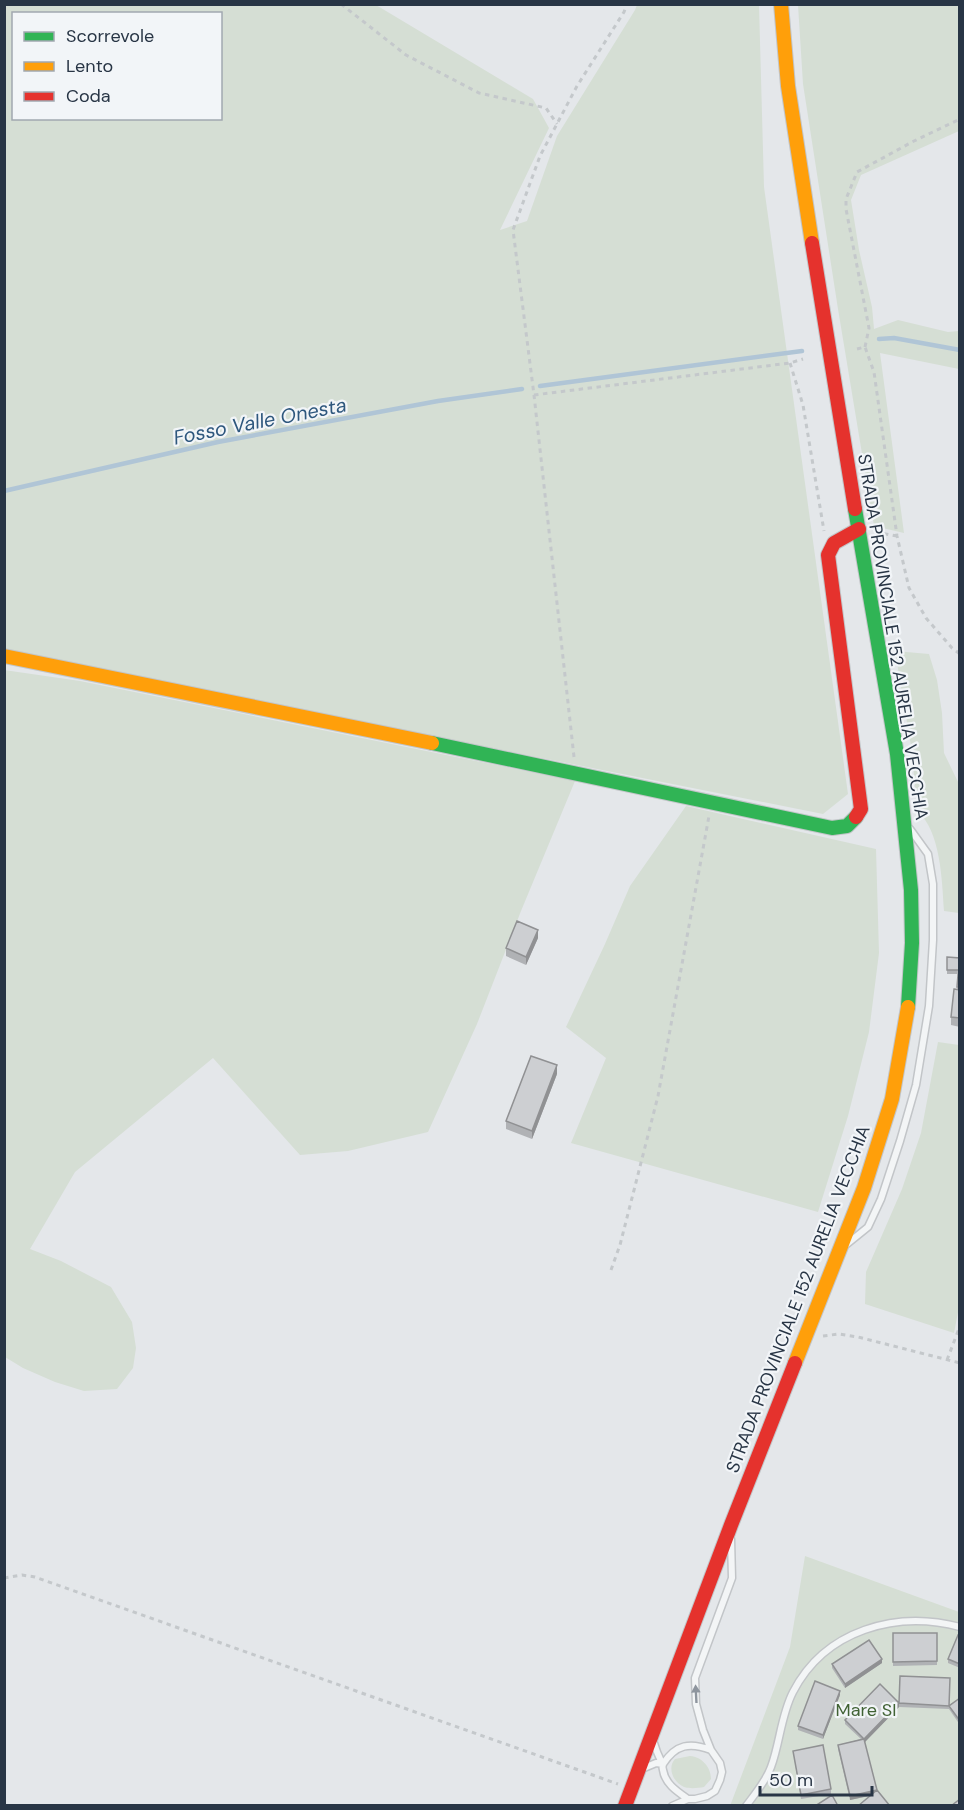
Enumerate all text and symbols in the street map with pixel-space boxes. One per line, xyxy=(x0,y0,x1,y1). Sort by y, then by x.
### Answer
legend xyxy=(12,12,222,120)
text: Scorrevole xyxy=(66,24,154,48)
text: Lento xyxy=(66,54,113,78)
text: Coda xyxy=(66,84,111,108)
water label: Fosso Valle Onesta xyxy=(171,391,349,451)
street label: STRADA PROVINCIALE 152 AURELIA VECCHIA xyxy=(852,452,934,822)
street label: STRADA PROVINCIALE 152 AURELIA VECCHIA xyxy=(720,1122,876,1476)
one-way arrow xyxy=(691,1685,700,1704)
park label: Mare SI xyxy=(836,1698,896,1722)
scale bar xyxy=(760,1759,872,1797)
text: 50 m xyxy=(769,1768,813,1792)

